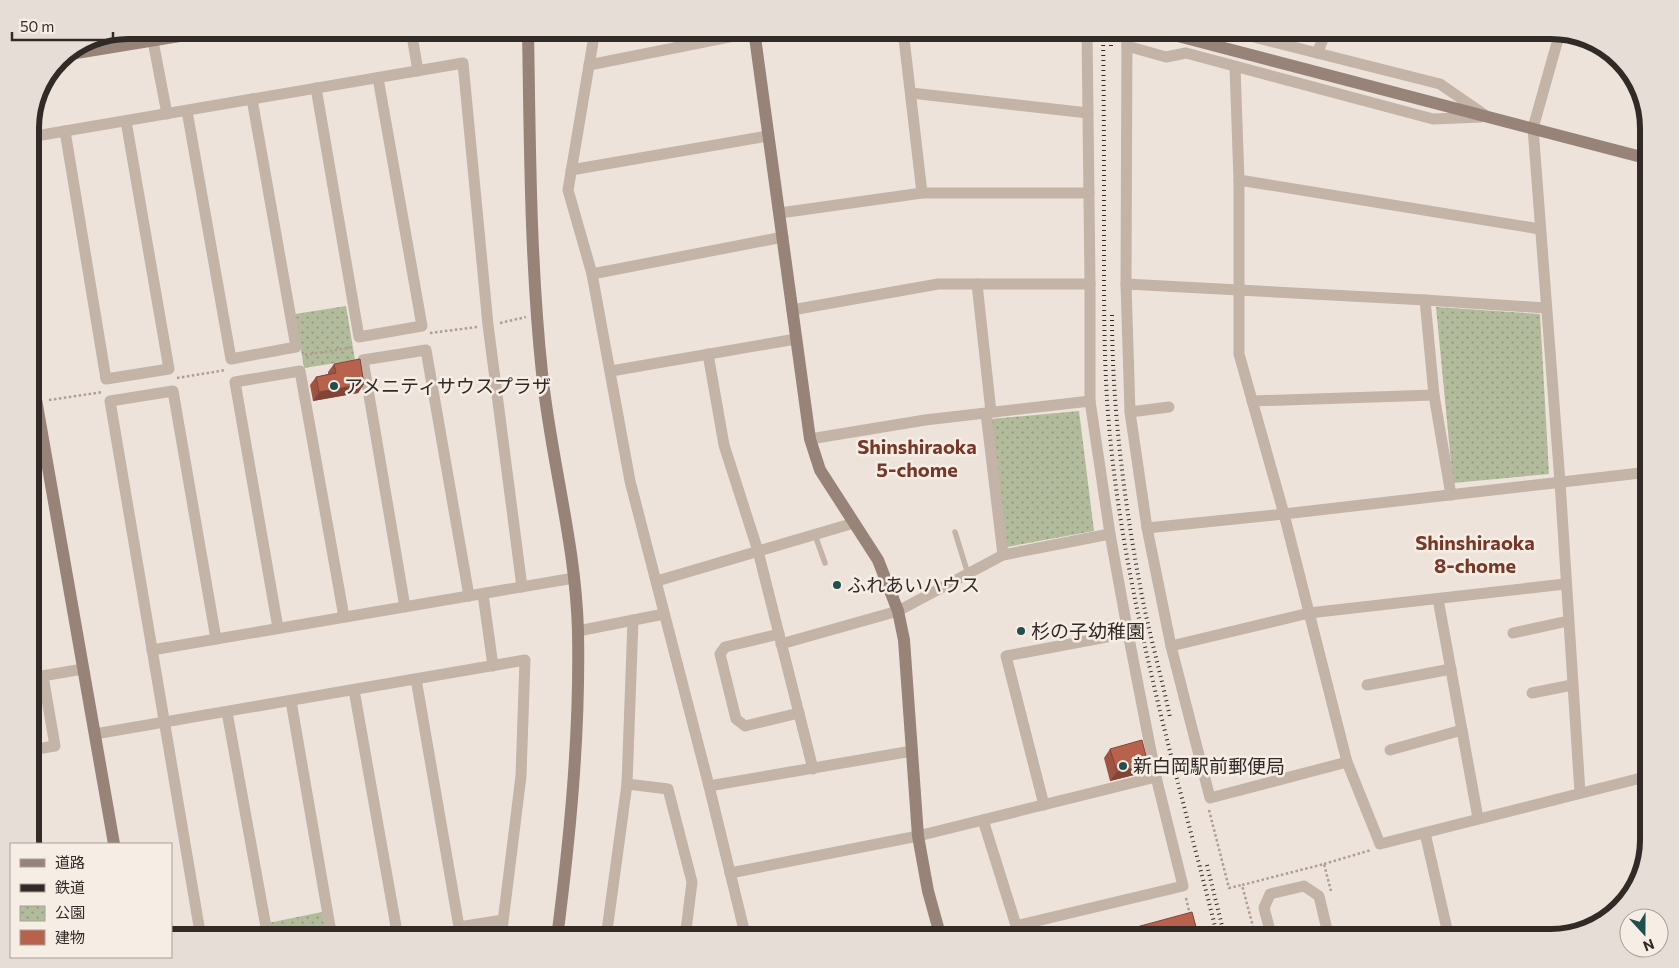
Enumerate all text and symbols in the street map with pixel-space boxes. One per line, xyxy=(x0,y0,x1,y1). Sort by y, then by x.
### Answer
scale bar xyxy=(12,10,114,42)
text: 50 m xyxy=(20,17,54,35)
place label: アメニティサウスプラザ xyxy=(344,374,551,397)
marker: アメニティサウスプラザ xyxy=(328,380,340,392)
district label: Shinshiraoka 5-chome xyxy=(857,434,977,481)
district label: Shinshiraoka 8-chome xyxy=(1415,530,1535,577)
place label: ふれあいハウス xyxy=(847,573,980,596)
marker: ふれあいハウス xyxy=(831,579,843,591)
place label: 杉の子幼稚園 xyxy=(1031,619,1145,642)
marker: 杉の子幼稚園 xyxy=(1015,625,1027,637)
place label: 新白岡駅前郵便局 xyxy=(1133,754,1285,777)
marker: 新白岡駅前郵便局 xyxy=(1117,760,1129,772)
legend xyxy=(10,843,172,958)
text: 道路 xyxy=(55,853,85,871)
text: 鉄道 xyxy=(55,878,85,896)
text: 公園 xyxy=(55,903,85,921)
north arrow xyxy=(1619,908,1669,958)
text: 建物 xyxy=(55,928,85,946)
text: N xyxy=(1641,936,1657,955)

